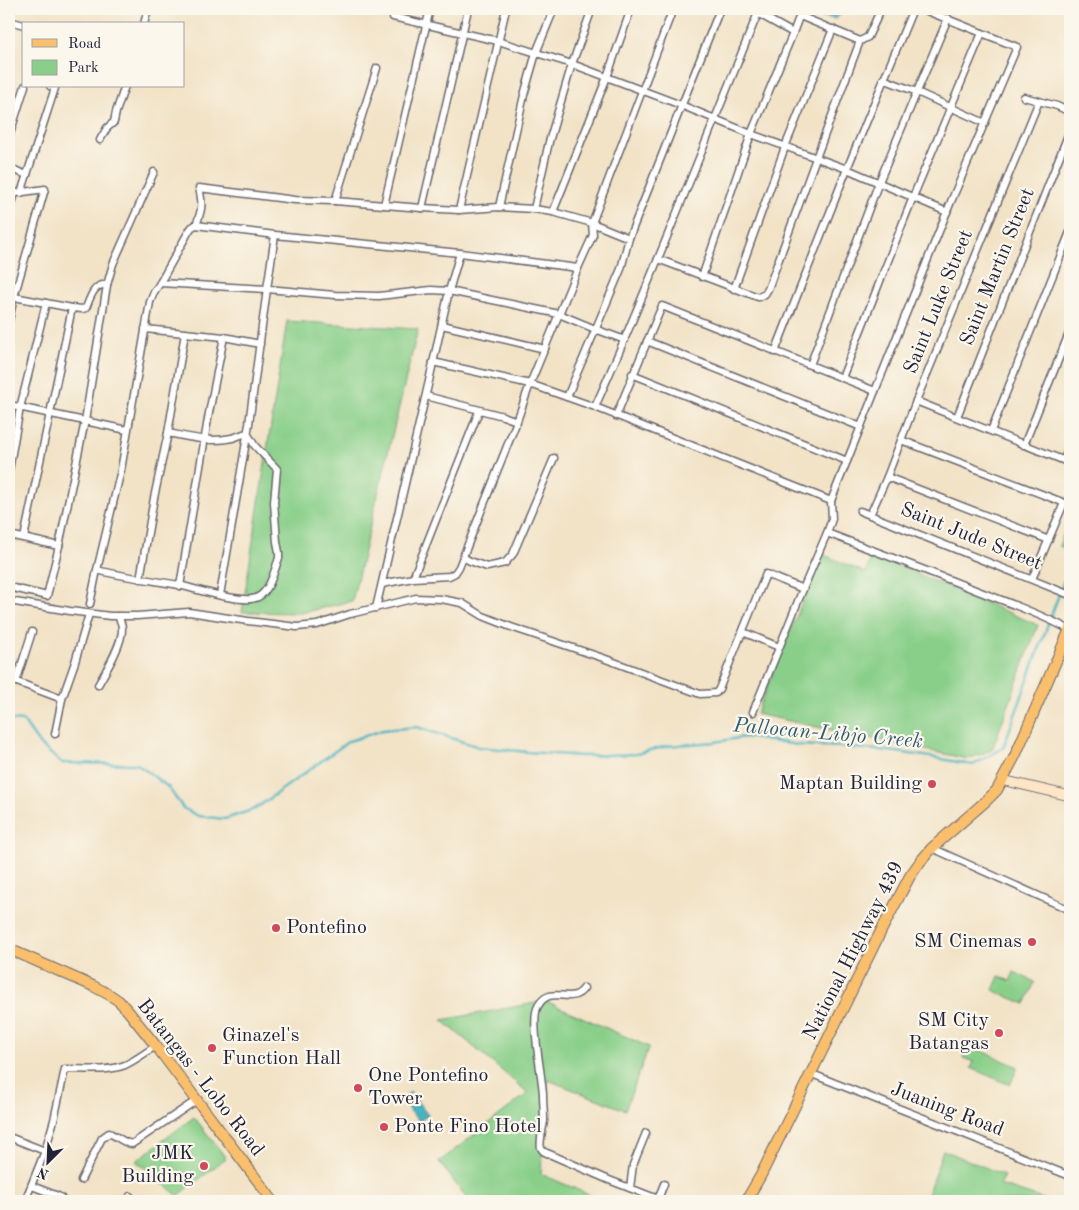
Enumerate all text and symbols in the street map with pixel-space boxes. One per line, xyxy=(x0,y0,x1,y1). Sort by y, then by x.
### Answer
legend xyxy=(22,22,185,88)
text: Road xyxy=(68,37,102,52)
text: Park xyxy=(68,61,99,76)
street label: Saint Martin Street xyxy=(957,185,1039,349)
street label: Saint Luke Street xyxy=(901,227,977,377)
street label: Saint Jude Street xyxy=(897,499,1045,575)
water label: Pallocan-Libjo Creek xyxy=(731,715,924,753)
place label: Maptan Building xyxy=(779,774,922,794)
marker: Maptan Building xyxy=(926,778,938,790)
street label: National Highway 439 xyxy=(800,858,908,1044)
place label: Pontefino xyxy=(286,918,367,938)
marker: Pontefino xyxy=(270,922,282,934)
place label: SM Cinemas xyxy=(914,932,1022,952)
marker: SM Cinemas xyxy=(1026,936,1038,948)
street label: Batangas - Lobo Road xyxy=(133,996,267,1160)
place label: SM City Batangas xyxy=(908,1011,989,1054)
place label: Ginazel's Function Hall xyxy=(222,1026,341,1069)
marker: SM City Batangas xyxy=(993,1027,1005,1039)
marker: Ginazel's Function Hall xyxy=(206,1042,218,1054)
place label: One Pontefino Tower xyxy=(368,1066,488,1109)
street label: Juaning Road xyxy=(888,1079,1006,1141)
marker: One Pontefino Tower xyxy=(352,1082,364,1094)
place label: Ponte Fino Hotel xyxy=(394,1117,542,1137)
marker: Ponte Fino Hotel xyxy=(378,1121,390,1133)
north arrow xyxy=(22,1138,72,1188)
place label: JMK Building xyxy=(121,1144,194,1187)
marker: JMK Building xyxy=(198,1160,210,1172)
text: N xyxy=(35,1164,51,1182)

